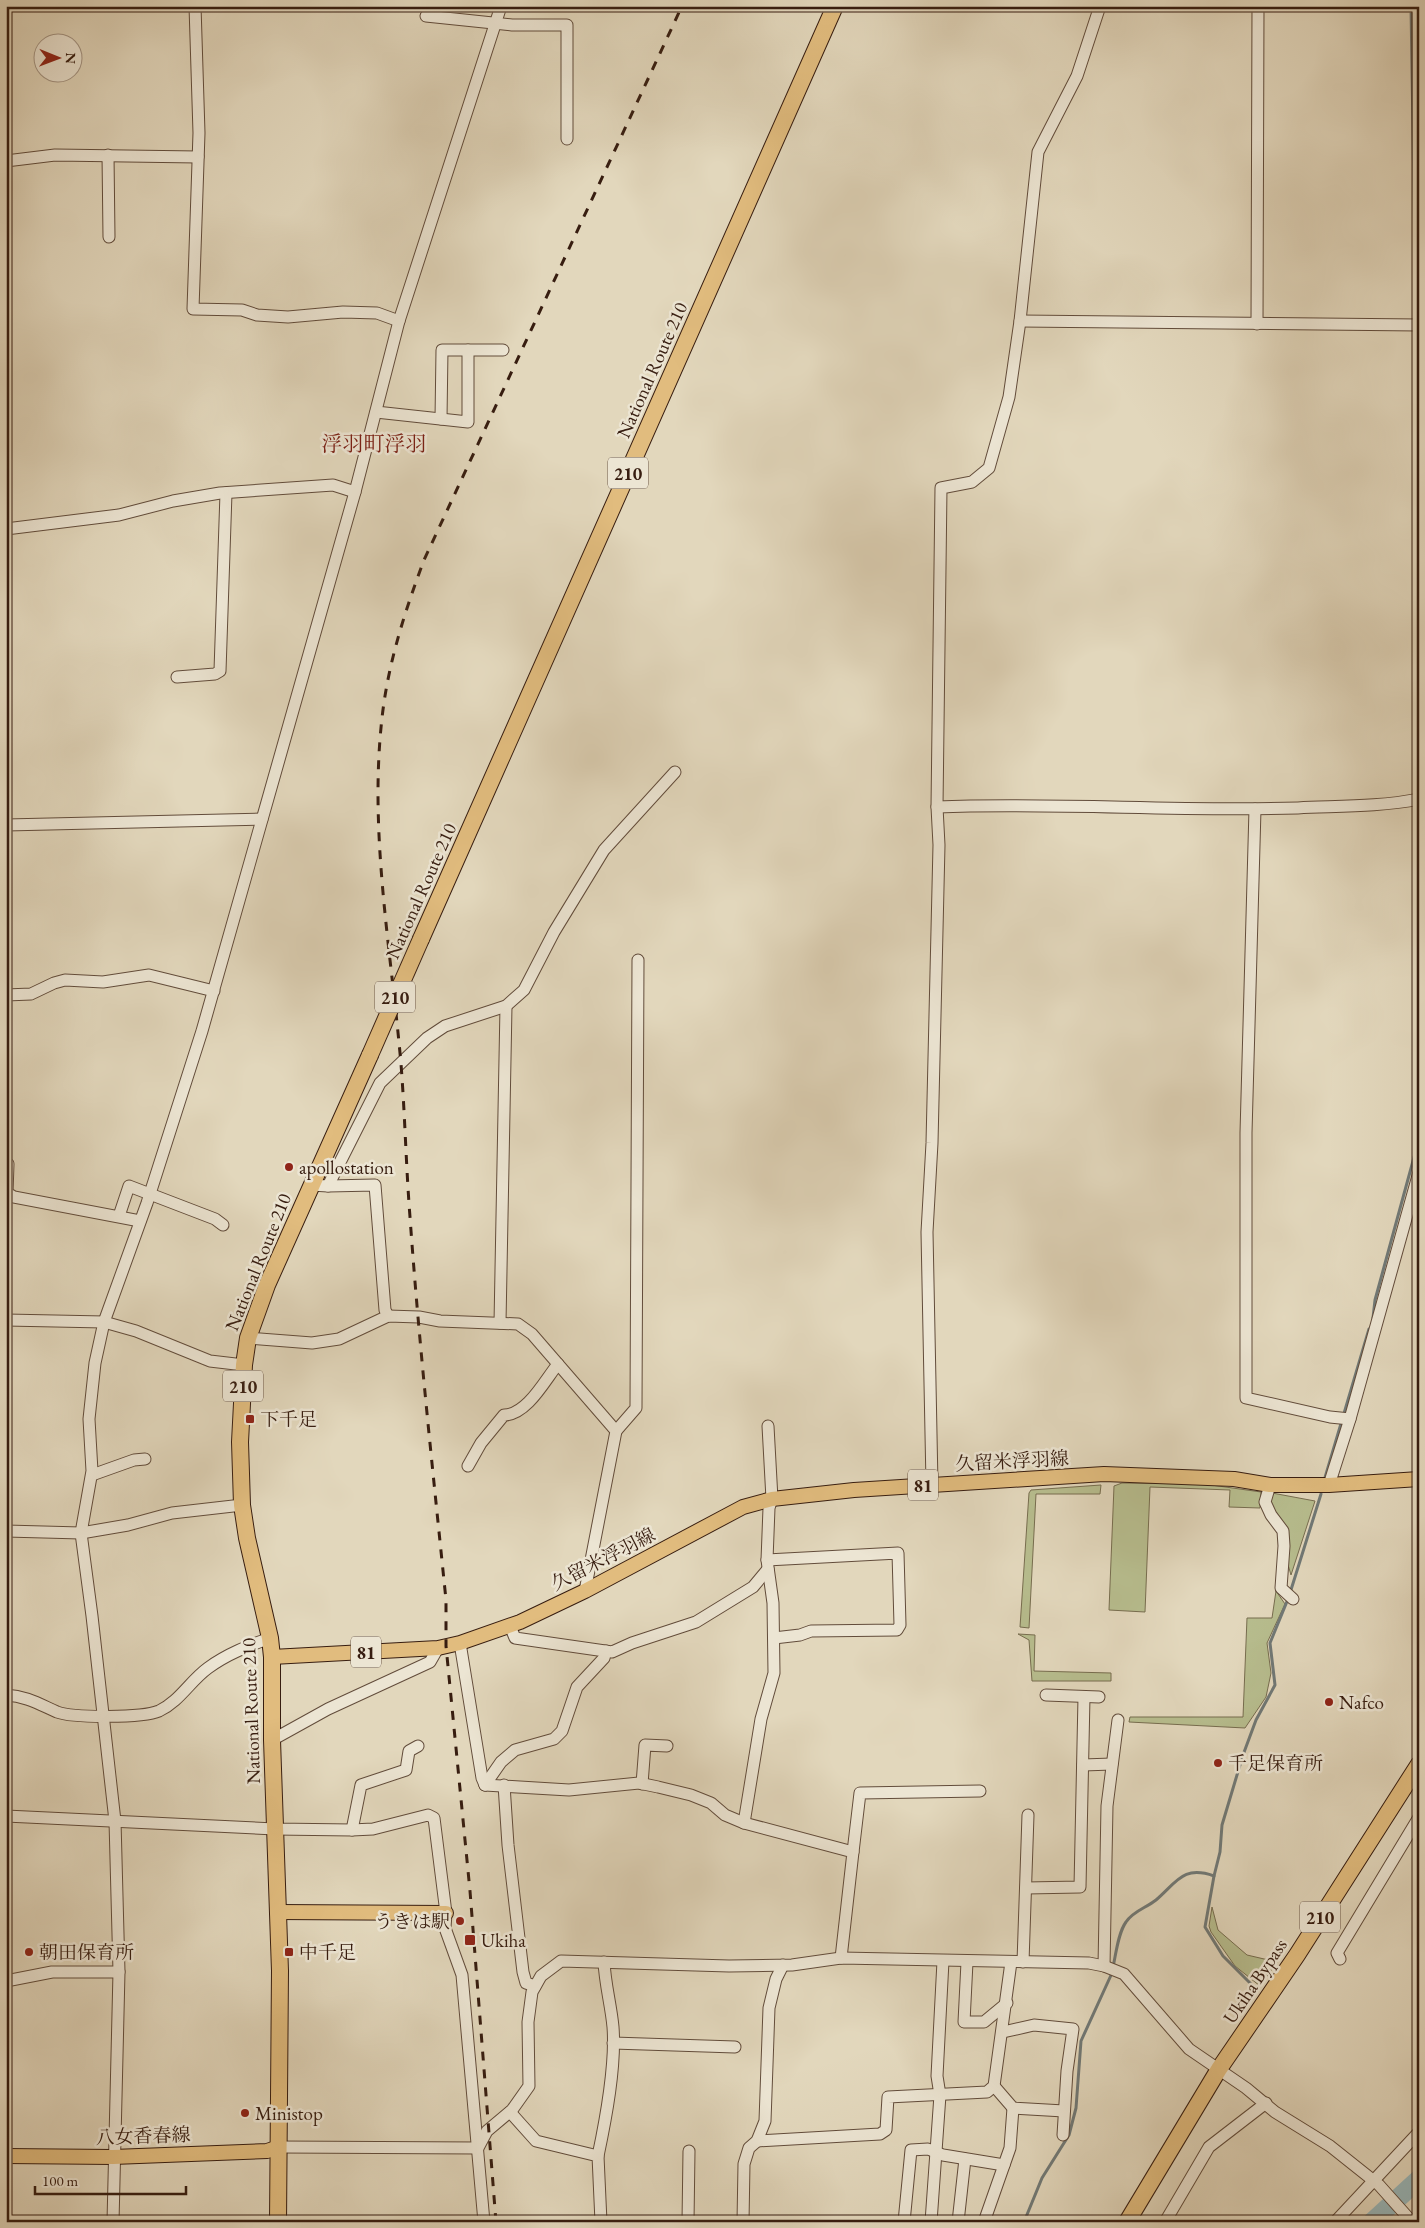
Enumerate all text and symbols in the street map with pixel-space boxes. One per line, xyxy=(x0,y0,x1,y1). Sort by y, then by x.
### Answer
north arrow xyxy=(32,32,82,82)
text: N xyxy=(62,52,80,65)
street label: National Route 210 xyxy=(611,298,693,442)
district label: 浮羽町浮羽 xyxy=(322,430,427,457)
road number: 210 xyxy=(608,458,648,488)
street label: National Route 210 xyxy=(380,819,462,963)
road number: 210 xyxy=(375,982,415,1012)
place label: apollostation xyxy=(299,1155,394,1180)
marker: apollostation xyxy=(283,1161,295,1173)
street label: National Route 210 xyxy=(219,1190,297,1334)
road number: 210 xyxy=(223,1370,263,1402)
place label: 下千足 xyxy=(260,1407,317,1432)
marker: 下千足 xyxy=(244,1413,256,1425)
street label: 久留米浮羽線 xyxy=(954,1446,1070,1476)
road number: 81 xyxy=(908,1470,938,1500)
street label: 久留米浮羽線 xyxy=(547,1522,659,1596)
road number: 81 xyxy=(351,1636,381,1668)
street label: National Route 210 xyxy=(236,1638,266,1784)
place label: Nafco xyxy=(1339,1690,1384,1715)
marker: Nafco xyxy=(1323,1696,1335,1708)
place label: 千足保育所 xyxy=(1228,1751,1323,1776)
marker: 千足保育所 xyxy=(1212,1757,1224,1769)
road number: 210 xyxy=(1300,1901,1340,1932)
place label: うきは駅 xyxy=(374,1909,450,1934)
marker: うきは駅 xyxy=(454,1915,466,1927)
place label: Ukiha xyxy=(481,1928,526,1953)
marker: Ukiha xyxy=(463,1933,477,1947)
street label: Ukiha Bypass xyxy=(1217,1934,1293,2028)
place label: 朝田保育所 xyxy=(39,1940,134,1965)
place label: 中千足 xyxy=(299,1940,356,1965)
marker: 朝田保育所 xyxy=(23,1946,35,1958)
marker: 中千足 xyxy=(283,1946,295,1958)
place label: Ministop xyxy=(255,2101,323,2126)
marker: Ministop xyxy=(239,2107,251,2119)
street label: 八女香春線 xyxy=(95,2122,191,2150)
scale bar xyxy=(35,2163,186,2195)
text: 100 m xyxy=(42,2171,79,2190)

